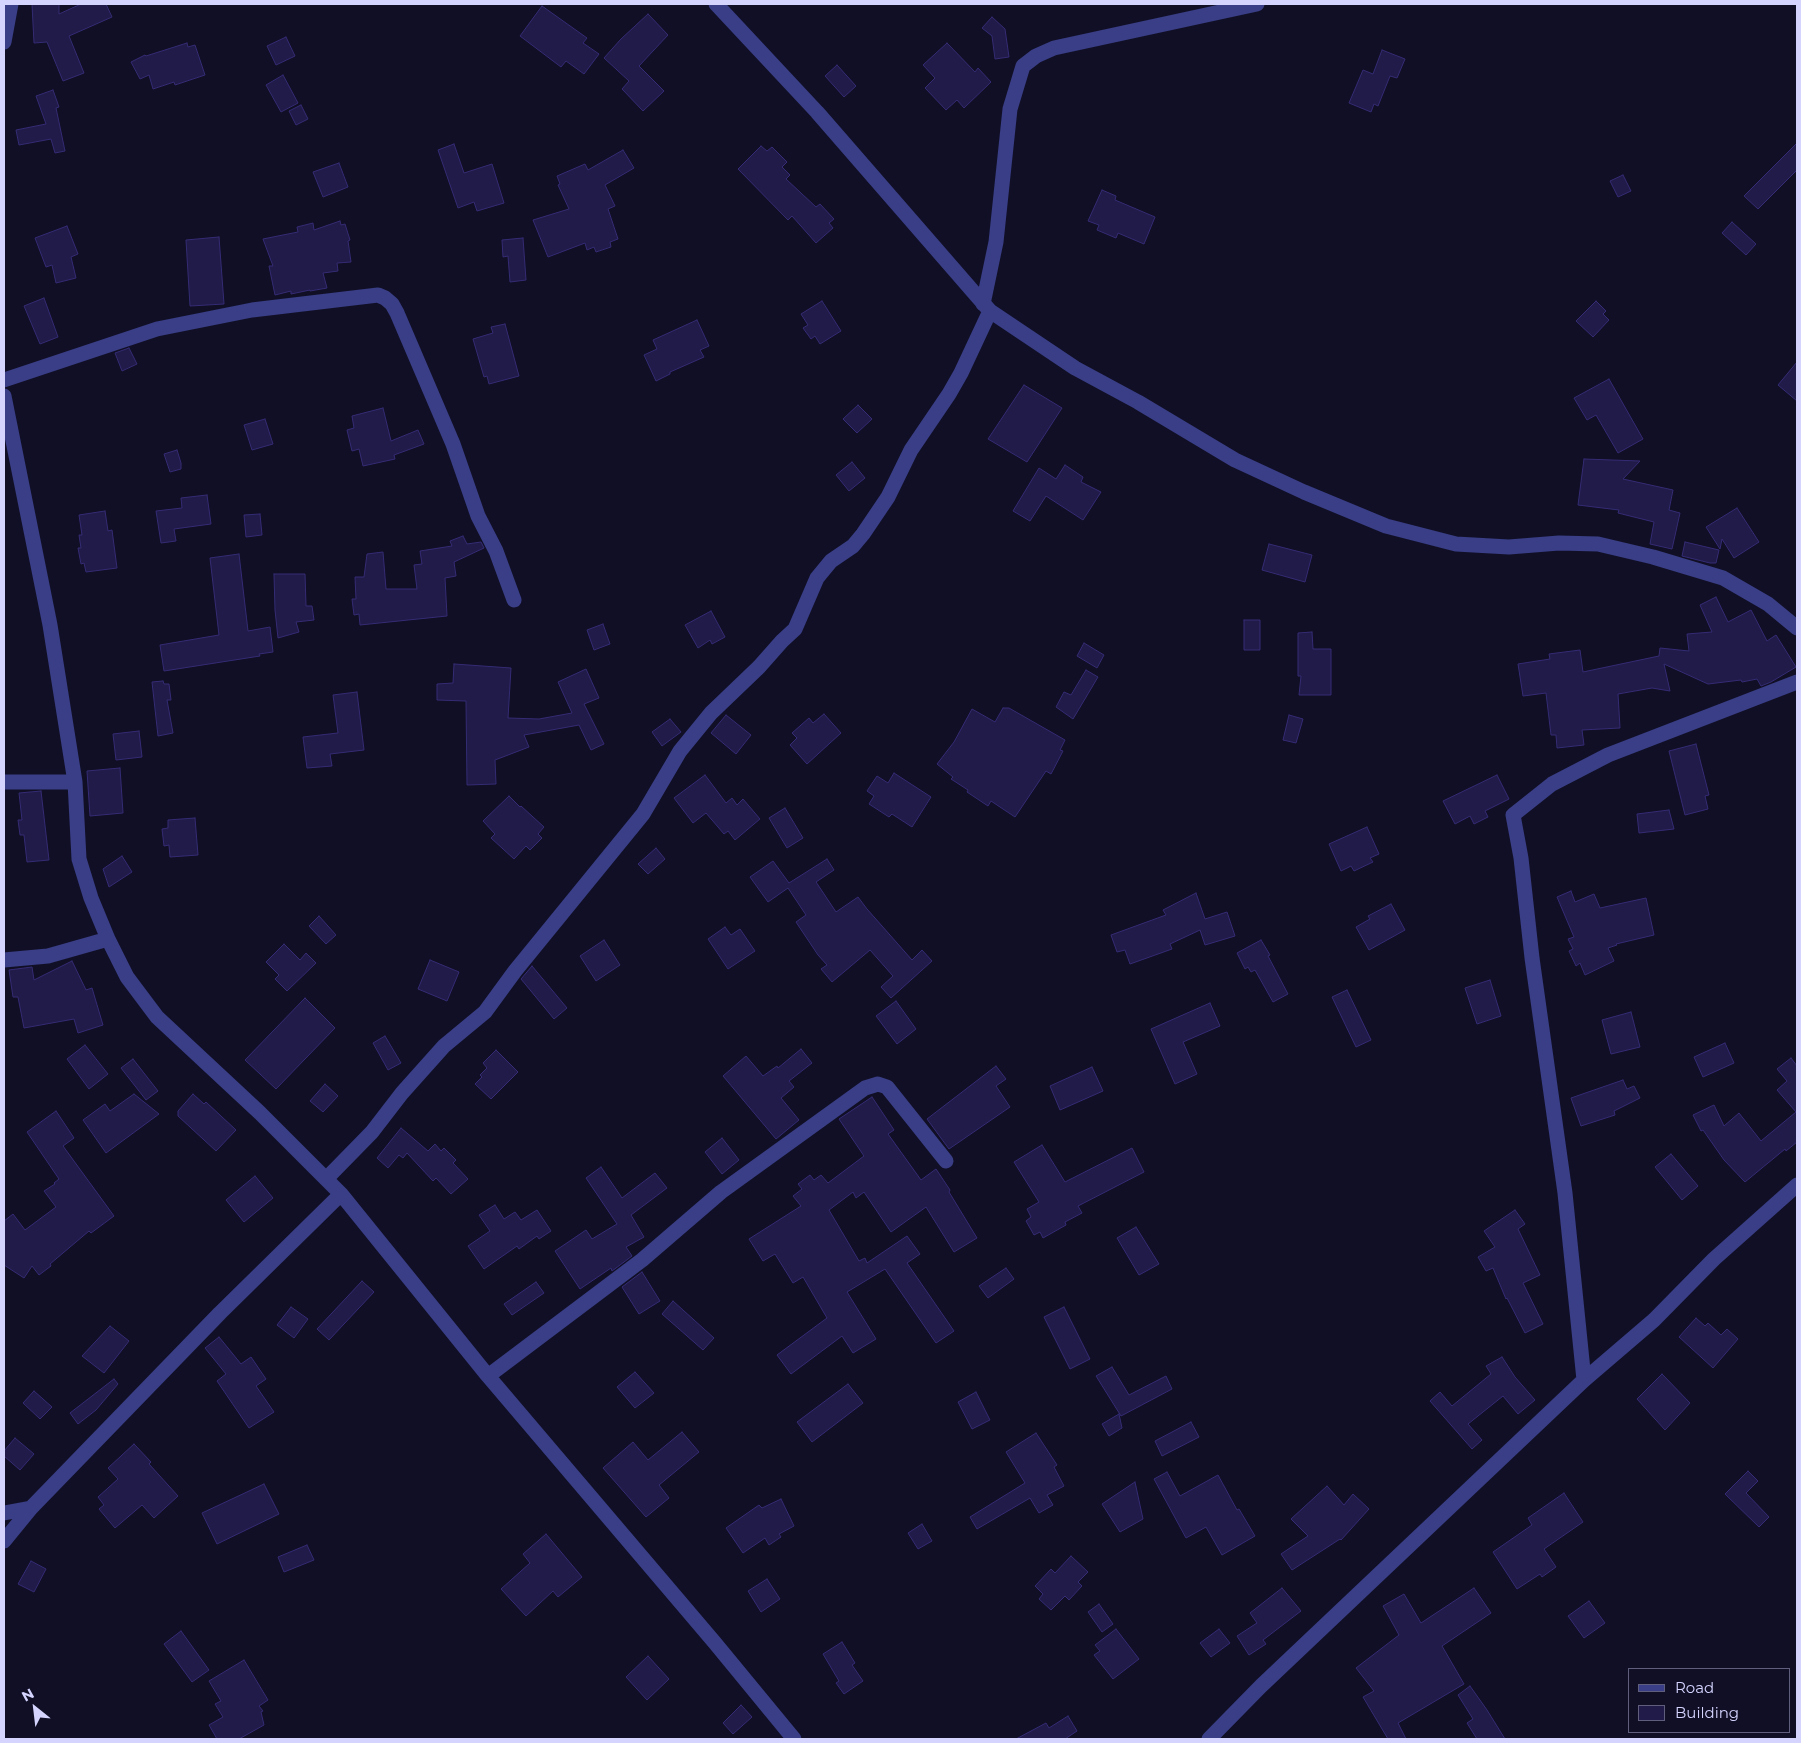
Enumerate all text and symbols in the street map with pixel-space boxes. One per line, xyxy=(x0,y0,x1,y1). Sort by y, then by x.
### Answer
legend xyxy=(1628,1668,1791,1733)
text: Road xyxy=(1675,1678,1714,1697)
north arrow xyxy=(10,1683,60,1733)
text: N xyxy=(18,1684,37,1705)
text: Building xyxy=(1675,1703,1739,1722)

